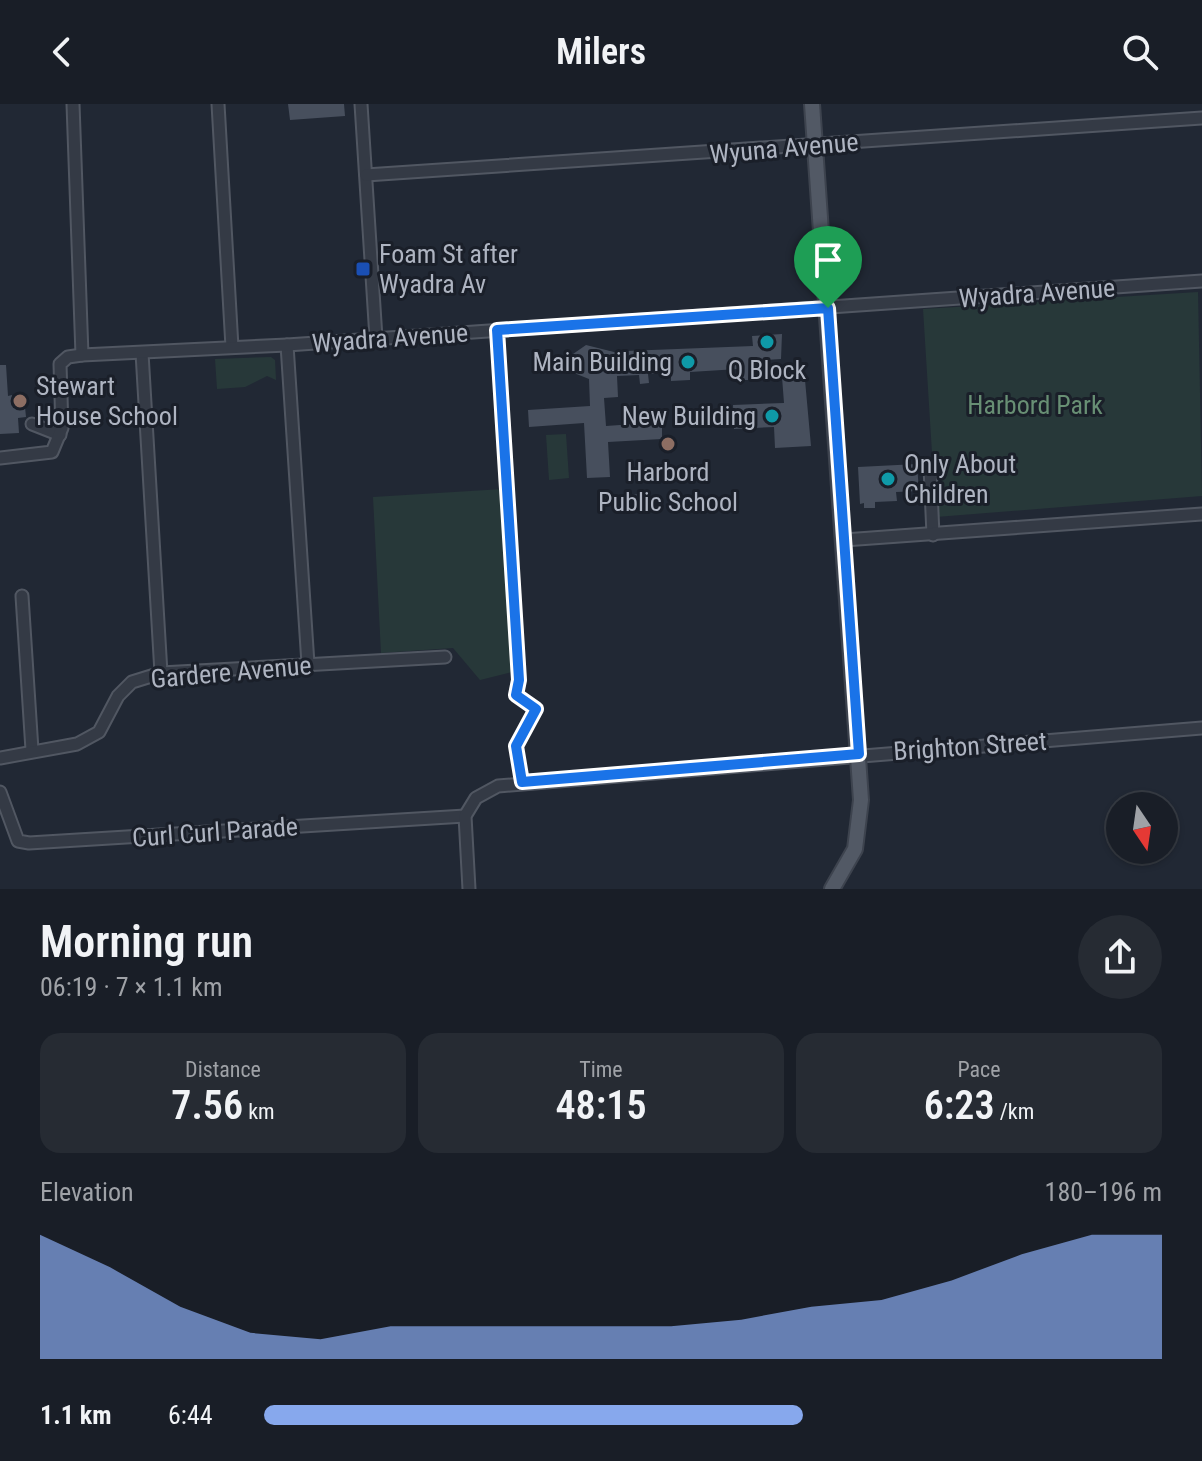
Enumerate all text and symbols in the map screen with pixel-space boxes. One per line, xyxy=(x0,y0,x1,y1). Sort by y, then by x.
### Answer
icon: back xyxy=(40,30,84,74)
icon: search xyxy=(1118,30,1162,74)
text: Milers xyxy=(556,31,646,73)
street label: Wyuna Avenue xyxy=(708,127,860,169)
pin xyxy=(794,226,862,308)
icon: arrive xyxy=(806,238,850,282)
place label: Foam St after Wyadra Av xyxy=(379,239,518,299)
marker: Foam St after Wyadra Av xyxy=(354,260,372,278)
street label: Wyadra Avenue xyxy=(958,273,1116,313)
street label: Wyadra Avenue xyxy=(311,318,469,358)
marker: Q Block xyxy=(758,333,776,351)
place label: Main Building xyxy=(532,347,672,377)
marker: Main Building xyxy=(679,353,697,371)
place label: Q Block xyxy=(728,355,807,385)
place label: Stewart House School xyxy=(36,371,178,431)
park label: Harbord Park xyxy=(967,390,1103,420)
marker: Stewart House School xyxy=(11,392,29,410)
place label: New Building xyxy=(622,401,756,431)
marker: New Building xyxy=(763,407,781,425)
marker: Harbord Public School xyxy=(659,435,677,453)
place label: Only About Children xyxy=(904,449,1016,509)
place label: Harbord Public School xyxy=(598,457,738,517)
marker: Only About Children xyxy=(879,470,897,488)
street label: Gardere Avenue xyxy=(149,650,313,694)
street label: Brighton Street xyxy=(892,726,1048,766)
north arrow xyxy=(1106,792,1178,864)
map controls xyxy=(1106,792,1178,864)
street label: Curl Curl Parade xyxy=(131,811,299,853)
button: share xyxy=(1078,915,1162,999)
text: Morning run xyxy=(40,916,253,968)
text: 06:19 · 7 × 1.1 km xyxy=(40,972,222,1002)
text: Distance xyxy=(185,1057,261,1082)
text: Time xyxy=(579,1057,623,1082)
text: Pace xyxy=(957,1057,1001,1082)
text: 7.56 xyxy=(171,1082,243,1129)
text: 48:15 xyxy=(555,1082,647,1129)
text: 6:23 xyxy=(924,1082,995,1129)
text: km xyxy=(243,1099,275,1124)
text: /km xyxy=(995,1099,1034,1124)
text: Elevation xyxy=(40,1177,134,1207)
text: 180–196 m xyxy=(1045,1177,1162,1207)
text: 1.1 km xyxy=(40,1400,112,1430)
text: 6:44 xyxy=(168,1400,213,1430)

